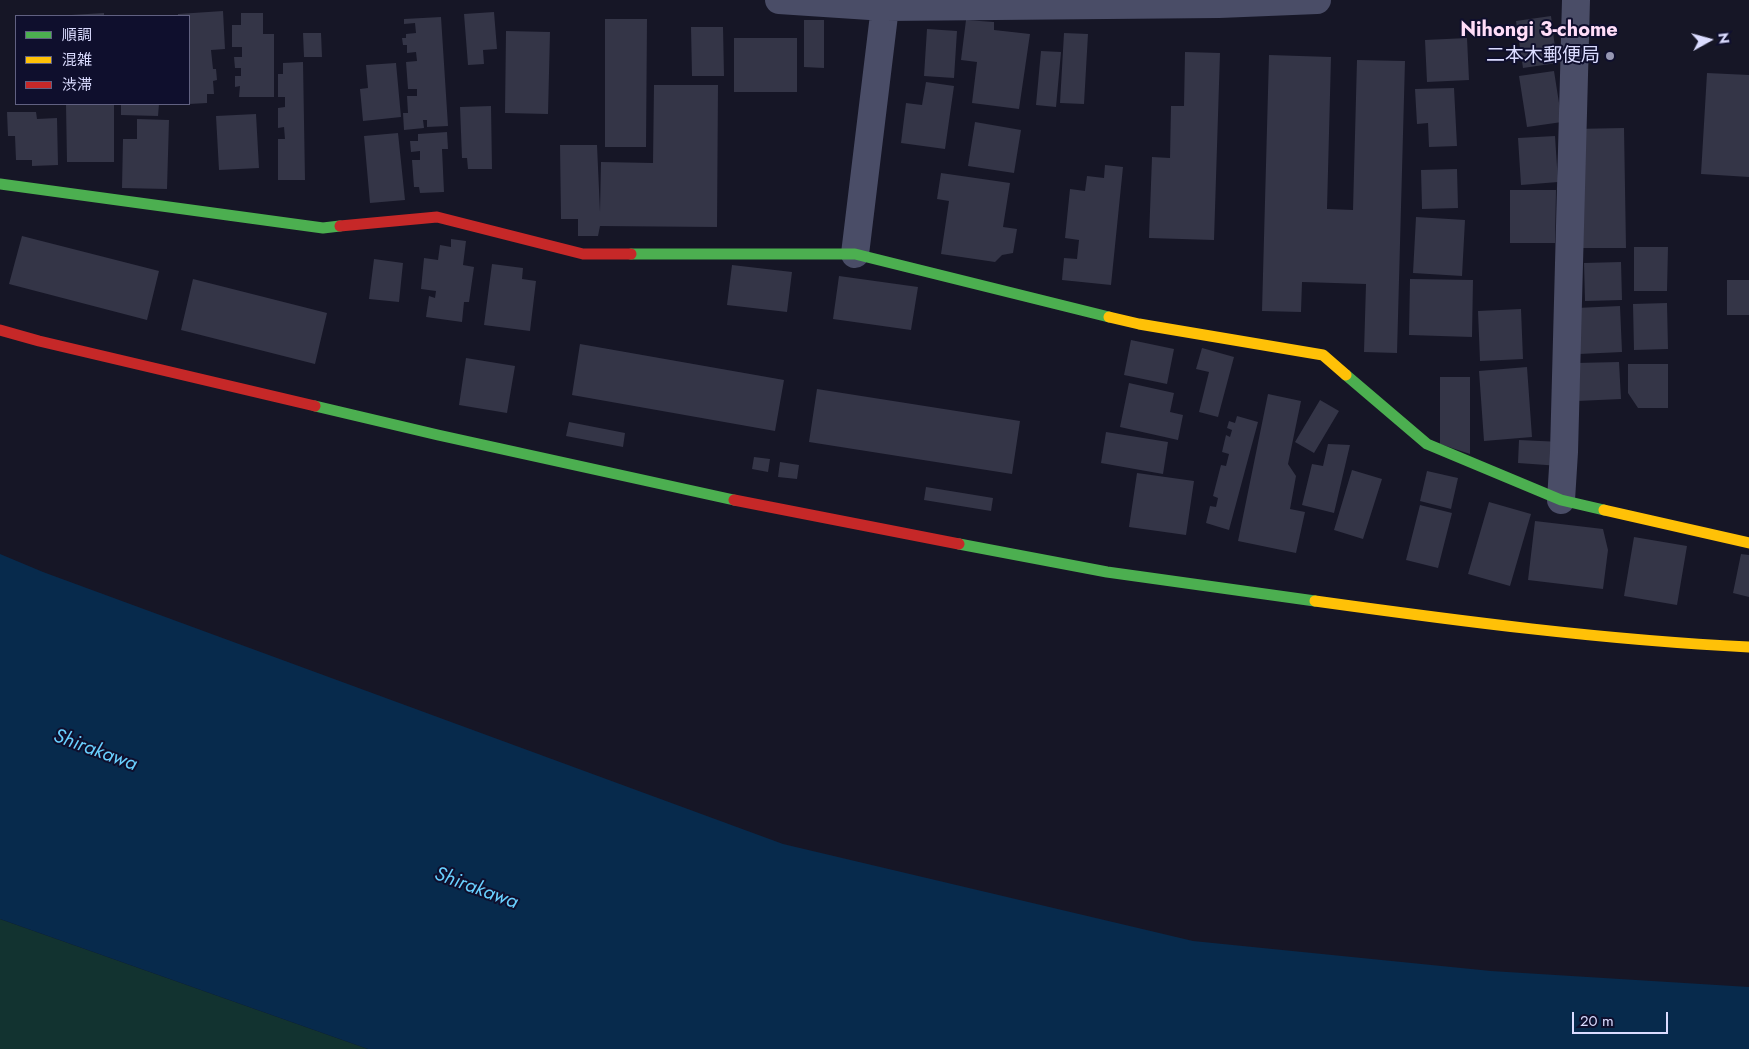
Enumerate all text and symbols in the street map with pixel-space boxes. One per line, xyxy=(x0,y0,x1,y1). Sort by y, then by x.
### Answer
legend xyxy=(15,15,190,105)
north arrow xyxy=(1684,15,1734,65)
district label: Nihongi 3-chome xyxy=(1460,19,1618,43)
text: 順調 xyxy=(62,24,92,46)
text: N xyxy=(1713,31,1734,45)
place label: 二本木郵便局 xyxy=(1486,45,1600,67)
text: 混雑 xyxy=(62,49,92,71)
marker: 二本木郵便局 xyxy=(1604,50,1616,62)
text: 渋滞 xyxy=(62,74,92,96)
water label: Shirakawa xyxy=(50,725,140,777)
water label: Shirakawa xyxy=(431,863,521,915)
scale bar xyxy=(1574,1002,1670,1034)
text: 20 m xyxy=(1580,1010,1614,1032)

